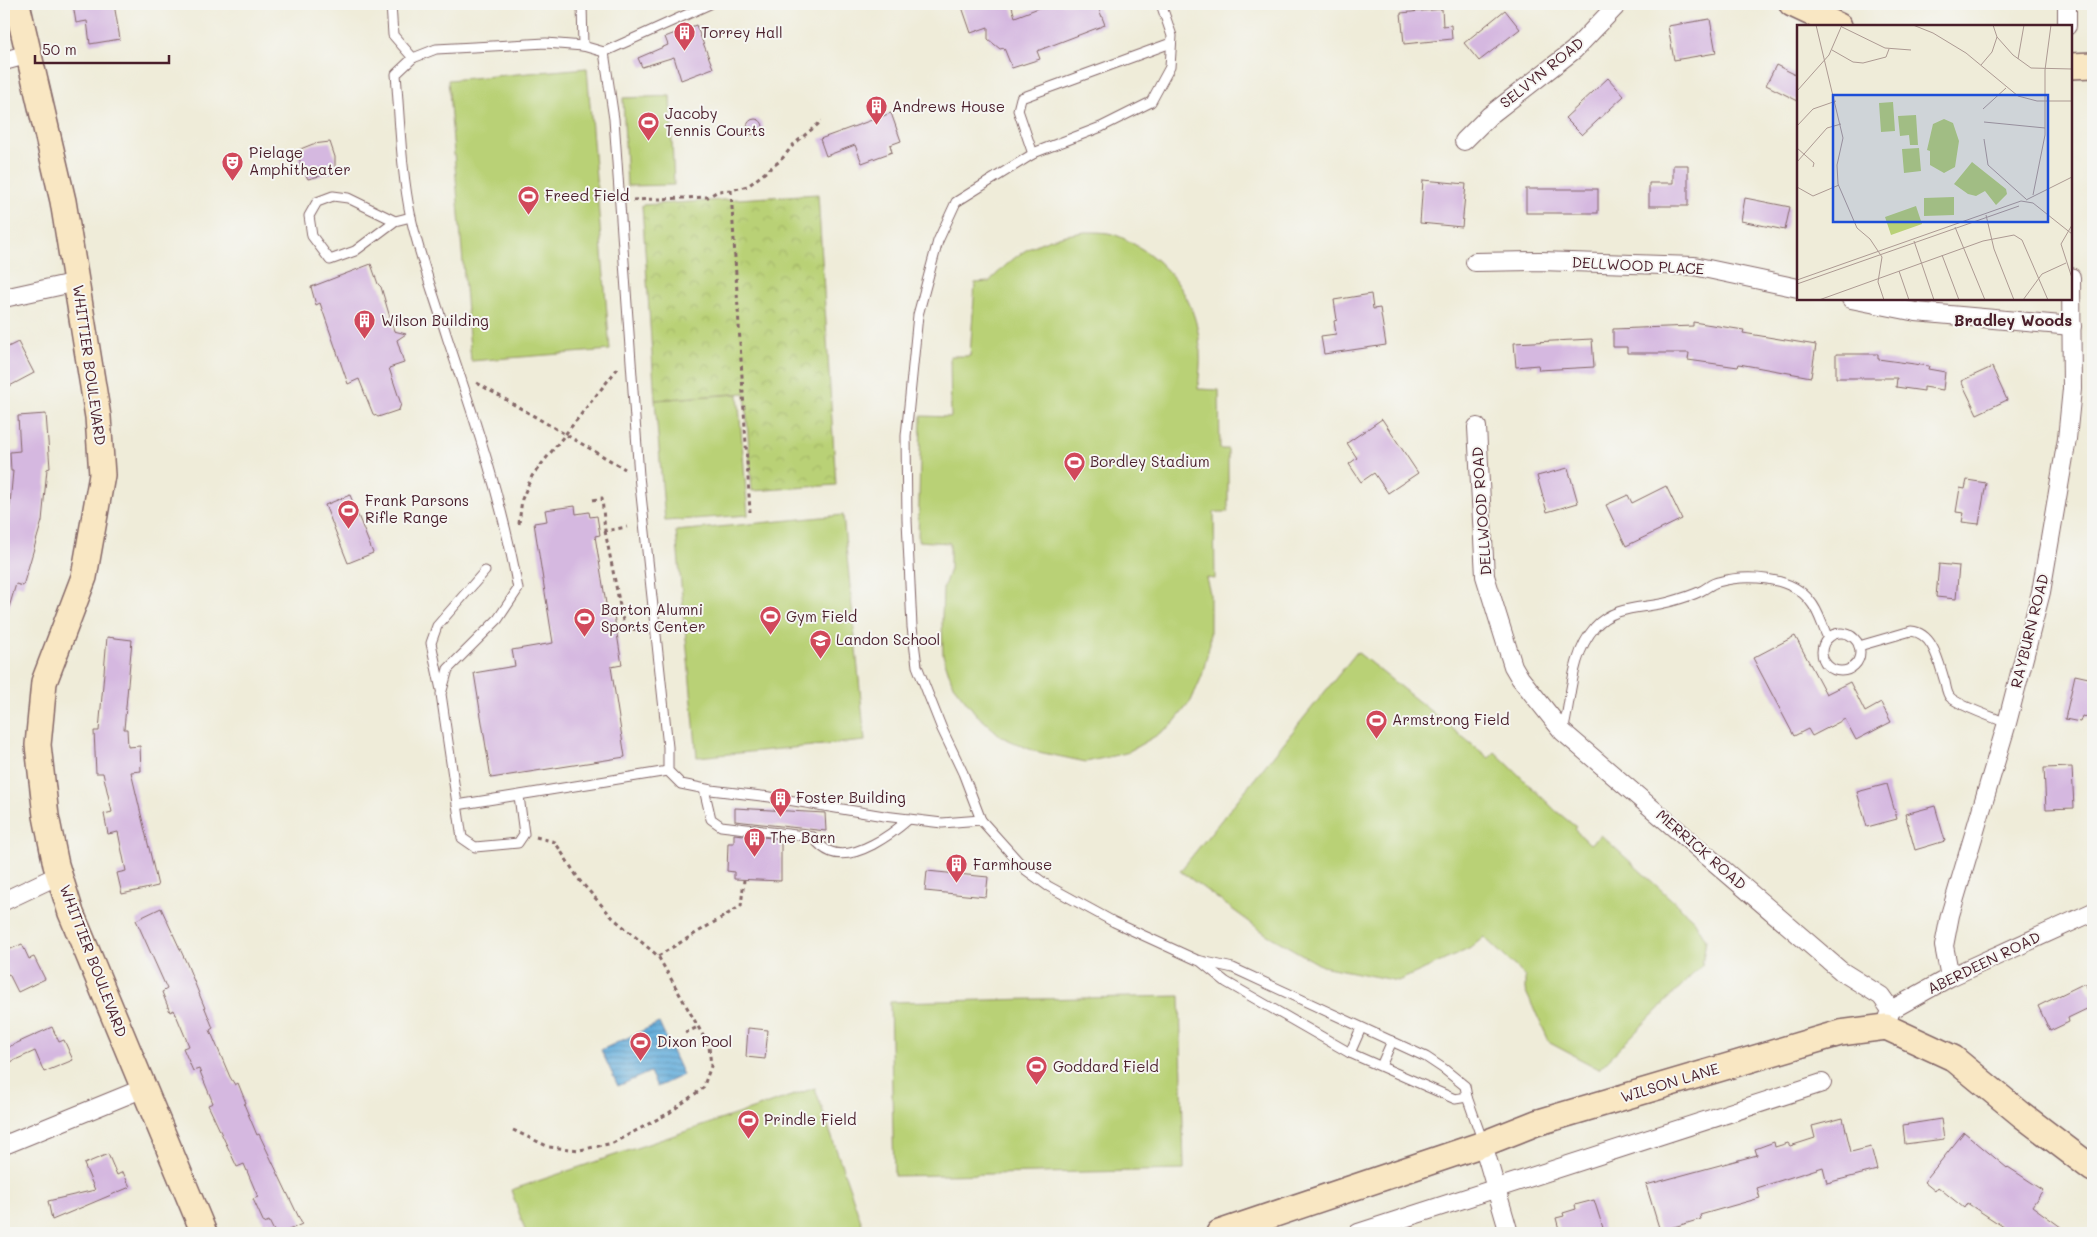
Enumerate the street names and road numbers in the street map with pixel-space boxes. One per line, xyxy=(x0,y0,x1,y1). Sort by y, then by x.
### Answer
street label: SELVYN ROAD xyxy=(1495,32,1587,112)
street label: DELLWOOD PLACE xyxy=(1571,252,1705,278)
street label: WHITTIER BOULEVARD xyxy=(69,283,111,447)
street label: DELLWOOD ROAD xyxy=(1467,446,1495,576)
street label: RAYBURN ROAD xyxy=(2005,572,2053,690)
street label: MERRICK ROAD xyxy=(1652,805,1751,894)
street label: WHITTIER BOULEVARD xyxy=(56,881,132,1040)
street label: ABERDEEN ROAD xyxy=(1924,926,2043,998)
street label: WILSON LANE xyxy=(1618,1057,1722,1106)

